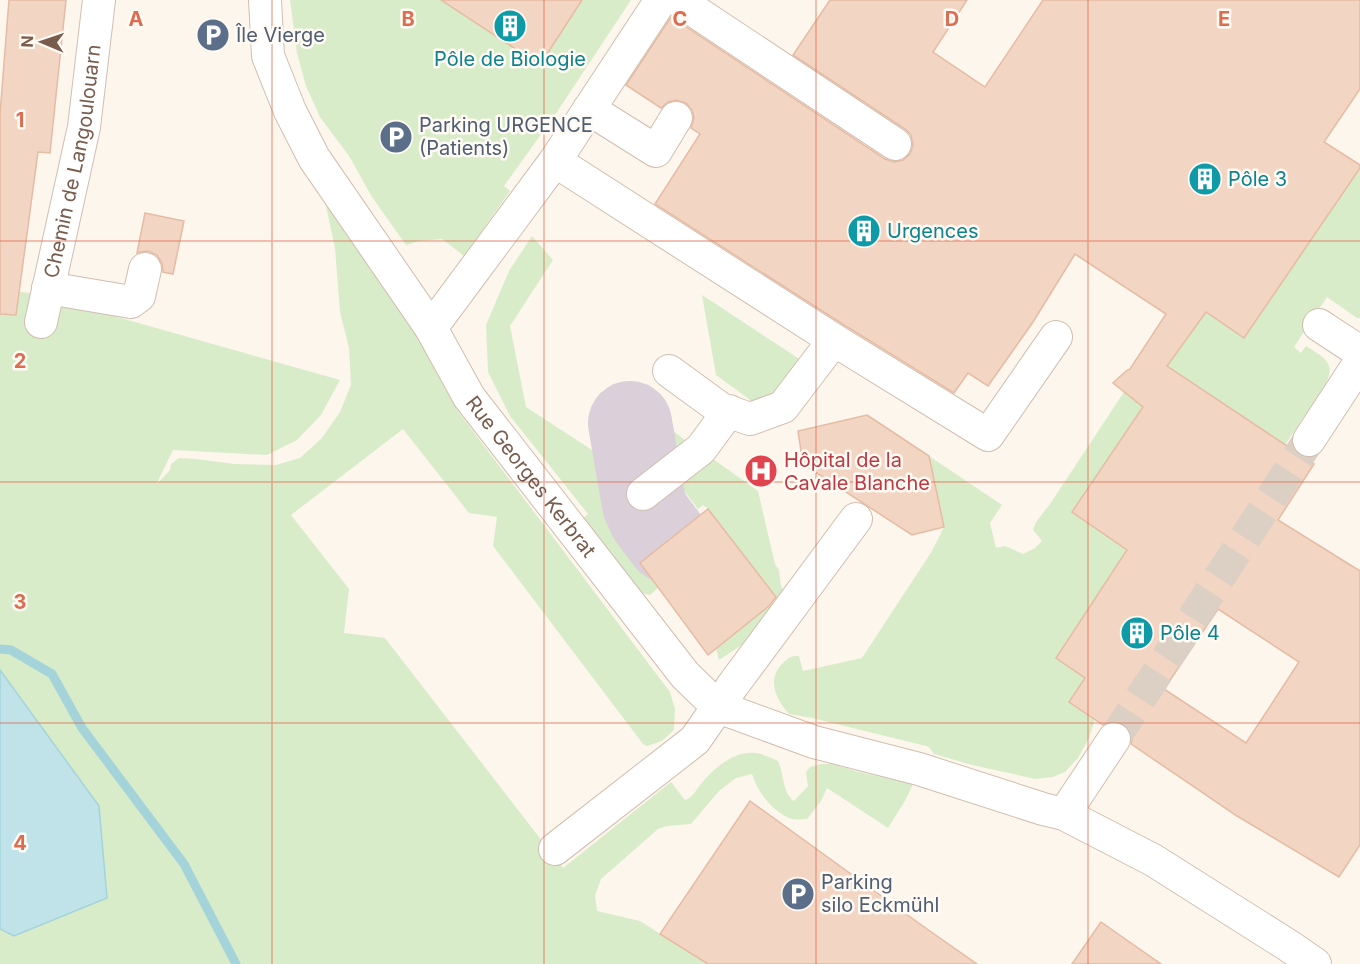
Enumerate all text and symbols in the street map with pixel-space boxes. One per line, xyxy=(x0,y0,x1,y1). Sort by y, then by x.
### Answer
text: A xyxy=(129,7,144,31)
text: B xyxy=(401,7,415,31)
text: C xyxy=(673,7,687,31)
text: D xyxy=(945,7,959,31)
text: E xyxy=(1218,7,1230,31)
building icon: Pôle de Biologie xyxy=(492,8,528,44)
north arrow xyxy=(12,12,72,72)
parking icon: Île Vierge xyxy=(195,17,231,53)
place label: Île Vierge xyxy=(235,23,325,47)
text: N xyxy=(17,35,37,48)
street label: Chemin de Langoulouarn xyxy=(39,43,106,280)
place label: Pôle de Biologie xyxy=(434,47,586,71)
text: 1 xyxy=(16,108,24,132)
place label: Parking URGENCE (Patients) xyxy=(419,113,593,160)
parking icon: Parking URGENCE (Patients) xyxy=(378,119,414,155)
building icon: Pôle 3 xyxy=(1187,161,1223,197)
place label: Pôle 3 xyxy=(1228,167,1287,191)
building icon: Urgences xyxy=(846,213,882,249)
place label: Urgences xyxy=(887,219,978,243)
text: 2 xyxy=(14,349,26,373)
street label: Rue Georges Kerbrat xyxy=(461,391,601,562)
place label: Hôpital de la Cavale Blanche xyxy=(784,448,930,495)
hospital icon: Hôpital de la Cavale Blanche xyxy=(743,453,779,489)
text: 3 xyxy=(14,590,26,614)
building icon: Pôle 4 xyxy=(1119,615,1155,651)
place label: Pôle 4 xyxy=(1160,621,1220,645)
text: 4 xyxy=(13,831,27,855)
place label: Parking silo Eckmühl xyxy=(821,870,939,917)
parking icon: Parking silo Eckmühl xyxy=(780,876,816,912)

